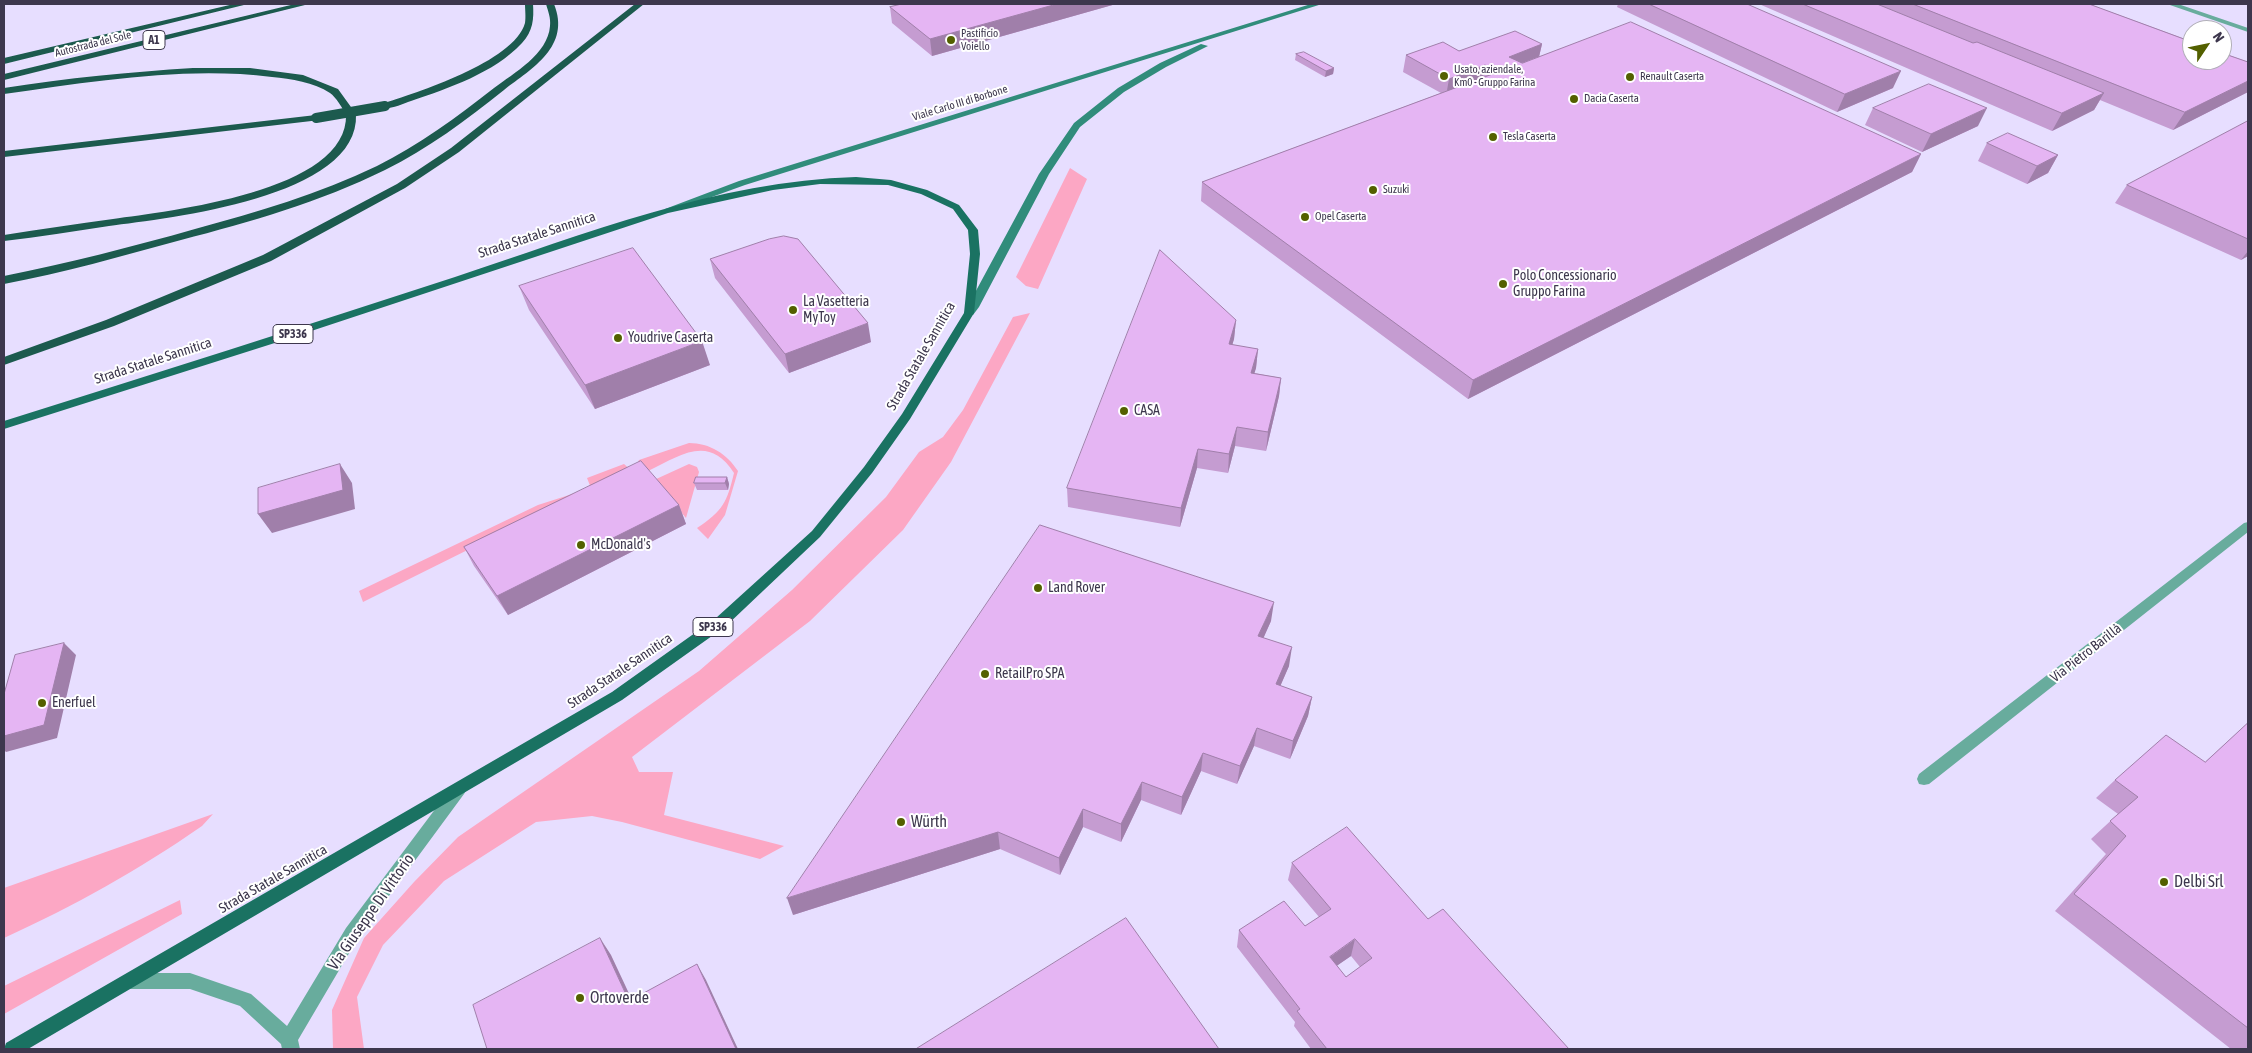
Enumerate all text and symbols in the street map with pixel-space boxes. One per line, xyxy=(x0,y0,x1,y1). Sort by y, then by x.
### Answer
north arrow xyxy=(2182,20,2232,70)
place label: Pastificio Voiello xyxy=(961,27,998,53)
street label: Autostrada del Sole xyxy=(53,28,133,60)
text: N xyxy=(2210,29,2228,45)
road number: A1 xyxy=(143,30,165,50)
marker: Pastificio Voiello xyxy=(945,34,957,46)
place label: Usato, aziendale, Km0 - Gruppo Farina xyxy=(1454,63,1535,89)
marker: Usato, aziendale, Km0 - Gruppo Farina xyxy=(1438,70,1450,82)
place label: Renault Caserta xyxy=(1640,70,1704,84)
marker: Renault Caserta xyxy=(1624,71,1636,83)
street label: Viale Carlo III di Borbone xyxy=(911,82,1009,124)
place label: Dacia Caserta xyxy=(1584,92,1639,106)
marker: Dacia Caserta xyxy=(1568,93,1580,105)
place label: Tesla Caserta xyxy=(1503,130,1556,144)
marker: Tesla Caserta xyxy=(1487,131,1499,143)
place label: Suzuki xyxy=(1383,183,1409,197)
marker: Suzuki xyxy=(1367,184,1379,196)
street label: Strada Statale Sannitica xyxy=(476,208,598,262)
place label: Opel Caserta xyxy=(1315,210,1366,224)
marker: Opel Caserta xyxy=(1299,211,1311,223)
place label: Polo Concessionario Gruppo Farina xyxy=(1513,268,1616,300)
marker: Polo Concessionario Gruppo Farina xyxy=(1497,278,1509,290)
place label: La Vasetteria MyToy xyxy=(803,294,869,326)
street label: Strada Statale Sannitica xyxy=(883,299,959,413)
marker: La Vasetteria MyToy xyxy=(787,304,799,316)
road number: SP336 xyxy=(273,324,313,344)
place label: Youdrive Caserta xyxy=(628,330,713,346)
marker: Youdrive Caserta xyxy=(612,332,624,344)
street label: Strada Statale Sannitica xyxy=(92,334,214,388)
place label: CASA xyxy=(1134,403,1160,419)
marker: CASA xyxy=(1118,405,1130,417)
place label: McDonald's xyxy=(591,537,651,553)
marker: McDonald's xyxy=(575,539,587,551)
place label: Land Rover xyxy=(1048,580,1105,596)
marker: Land Rover xyxy=(1032,582,1044,594)
road number: SP336 xyxy=(693,618,733,636)
street label: Via Pietro Barillà xyxy=(2047,620,2125,686)
street label: Strada Statale Sannitica xyxy=(565,630,675,712)
place label: RetailPro SPA xyxy=(995,666,1064,682)
marker: RetailPro SPA xyxy=(979,668,991,680)
place label: Enerfuel xyxy=(52,695,96,711)
marker: Enerfuel xyxy=(36,697,48,709)
place label: Würth xyxy=(911,812,947,832)
marker: Würth xyxy=(895,816,907,828)
street label: Strada Statale Sannitica xyxy=(216,841,330,917)
street label: Via Giuseppe Di Vittorio xyxy=(324,850,418,974)
place label: Delbi Srl xyxy=(2174,872,2224,892)
marker: Delbi Srl xyxy=(2158,876,2170,888)
place label: Ortoverde xyxy=(590,988,649,1008)
marker: Ortoverde xyxy=(574,992,586,1004)

